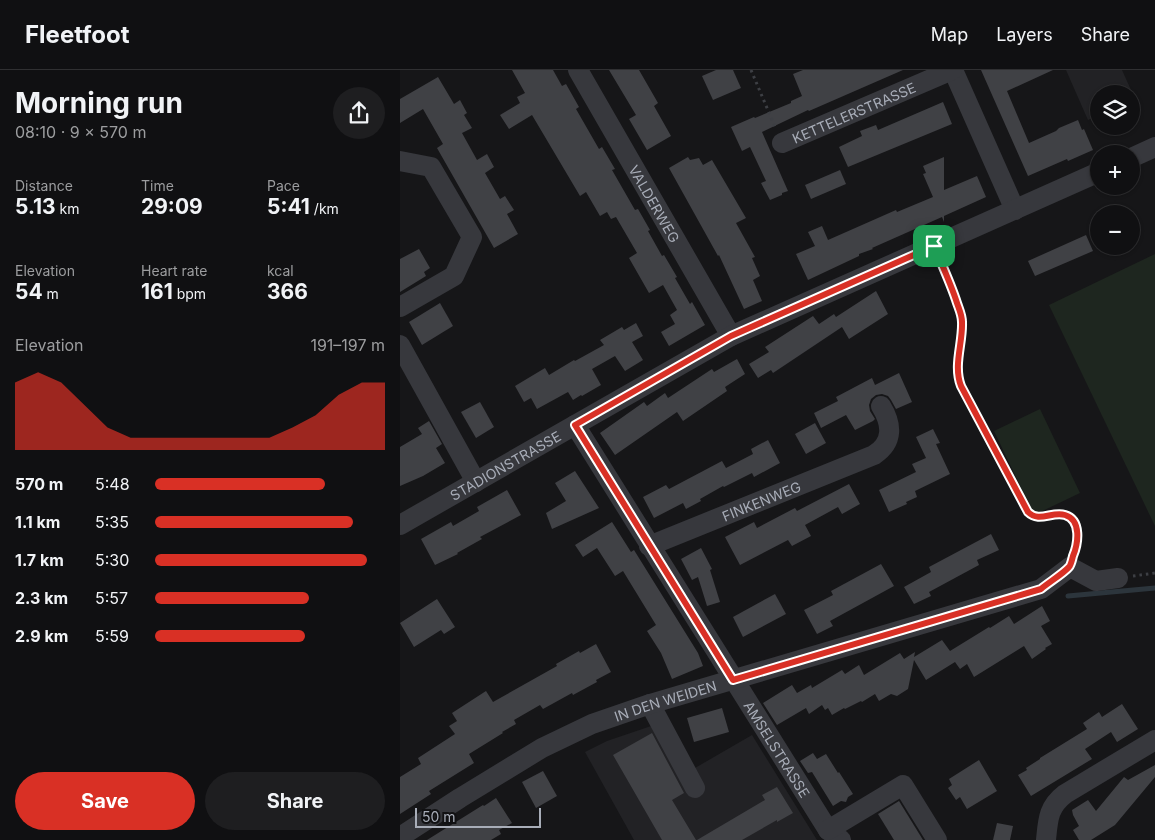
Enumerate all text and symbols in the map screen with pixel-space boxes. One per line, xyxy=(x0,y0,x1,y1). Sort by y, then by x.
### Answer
text: Fleetfoot xyxy=(25,20,129,49)
text: Map xyxy=(931,24,968,45)
text: Layers xyxy=(996,24,1053,45)
text: Share xyxy=(1081,24,1130,45)
street label: KETTELERSTRASSE xyxy=(789,78,918,146)
map controls xyxy=(1090,85,1140,255)
button: layers xyxy=(1090,85,1140,135)
text: Morning run xyxy=(15,86,183,120)
button: share xyxy=(333,87,385,139)
text: 08:10 · 9 × 570 m xyxy=(15,122,146,142)
button: + xyxy=(1090,145,1140,195)
street label: VALDERWEG xyxy=(626,162,684,245)
text: Distance xyxy=(15,177,73,194)
text: Time xyxy=(141,177,174,194)
text: Pace xyxy=(267,177,300,194)
text: 5.13 xyxy=(15,194,56,219)
text: 29:09 xyxy=(141,194,203,219)
text: 5:41 xyxy=(267,194,310,219)
text: km xyxy=(56,200,80,217)
text: /km xyxy=(310,200,339,217)
button: − xyxy=(1090,205,1140,255)
pin xyxy=(913,225,955,267)
icon: arrive xyxy=(920,232,948,260)
text: Elevation xyxy=(15,262,75,279)
text: Heart rate xyxy=(141,262,207,279)
text: kcal xyxy=(267,262,294,279)
text: 54 xyxy=(15,279,43,304)
text: 161 xyxy=(141,279,173,304)
text: 366 xyxy=(267,279,308,304)
text: m xyxy=(43,285,59,302)
text: bpm xyxy=(173,285,206,302)
text: Elevation xyxy=(15,335,84,355)
text: 191–197 m xyxy=(310,335,385,355)
street label: STADIONSTRASSE xyxy=(447,427,563,503)
text: 570 m xyxy=(15,474,63,494)
text: 5:48 xyxy=(95,474,130,494)
street label: FINKENWEG xyxy=(719,477,803,524)
text: 1.1 km xyxy=(15,512,60,532)
text: 5:35 xyxy=(95,512,129,532)
text: 1.7 km xyxy=(15,550,64,570)
text: 5:30 xyxy=(95,550,129,570)
text: 2.3 km xyxy=(15,588,68,608)
text: 5:57 xyxy=(95,588,128,608)
text: 2.9 km xyxy=(15,626,68,646)
text: 5:59 xyxy=(95,626,129,646)
street label: IN DEN WEIDEN xyxy=(612,676,718,724)
street label: AMSELSTRASSE xyxy=(741,698,814,800)
button: Save xyxy=(15,772,195,830)
button: Share xyxy=(205,772,385,830)
scale bar xyxy=(415,805,541,828)
text: 50 m xyxy=(422,808,456,825)

